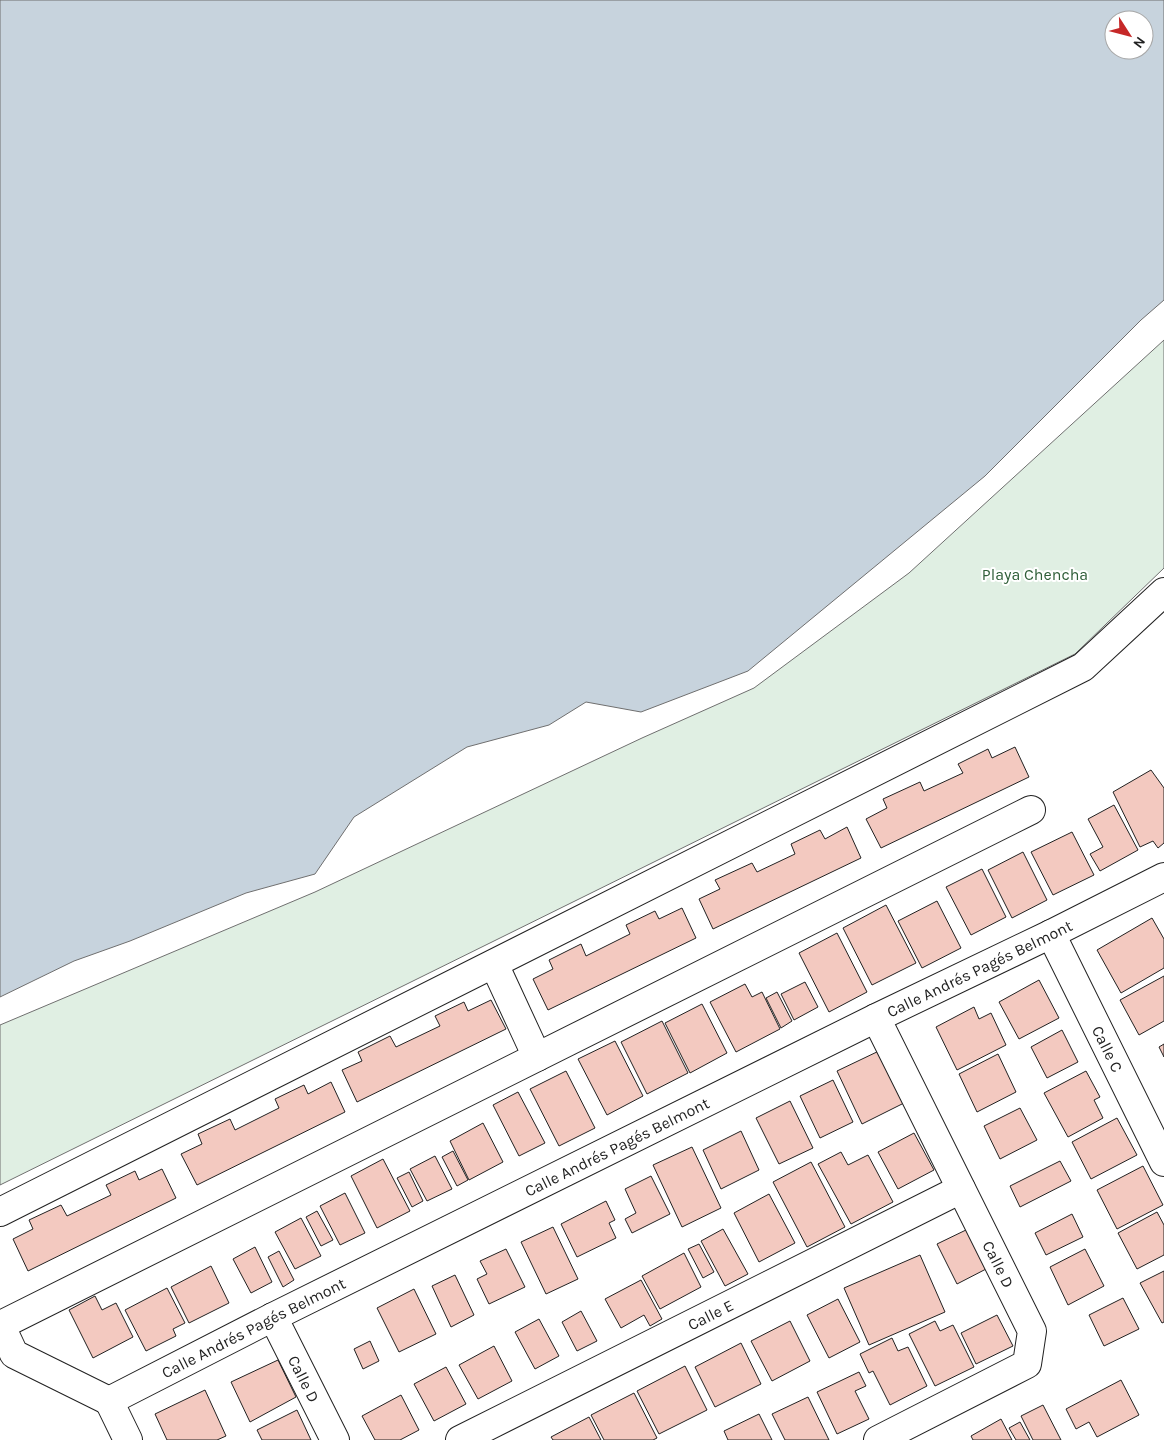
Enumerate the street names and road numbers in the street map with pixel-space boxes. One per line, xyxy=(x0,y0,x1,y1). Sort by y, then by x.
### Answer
street label: Calle Andrés Pagés Belmont xyxy=(884,915,1075,1021)
street label: Calle C xyxy=(1088,1022,1127,1075)
street label: Calle Andrés Pagés Belmont xyxy=(521,1093,712,1200)
street label: Calle D xyxy=(979,1237,1018,1291)
street label: Calle Andrés Pagés Belmont xyxy=(158,1273,348,1382)
street label: Calle E xyxy=(684,1295,736,1334)
street label: Calle D xyxy=(284,1352,324,1405)

